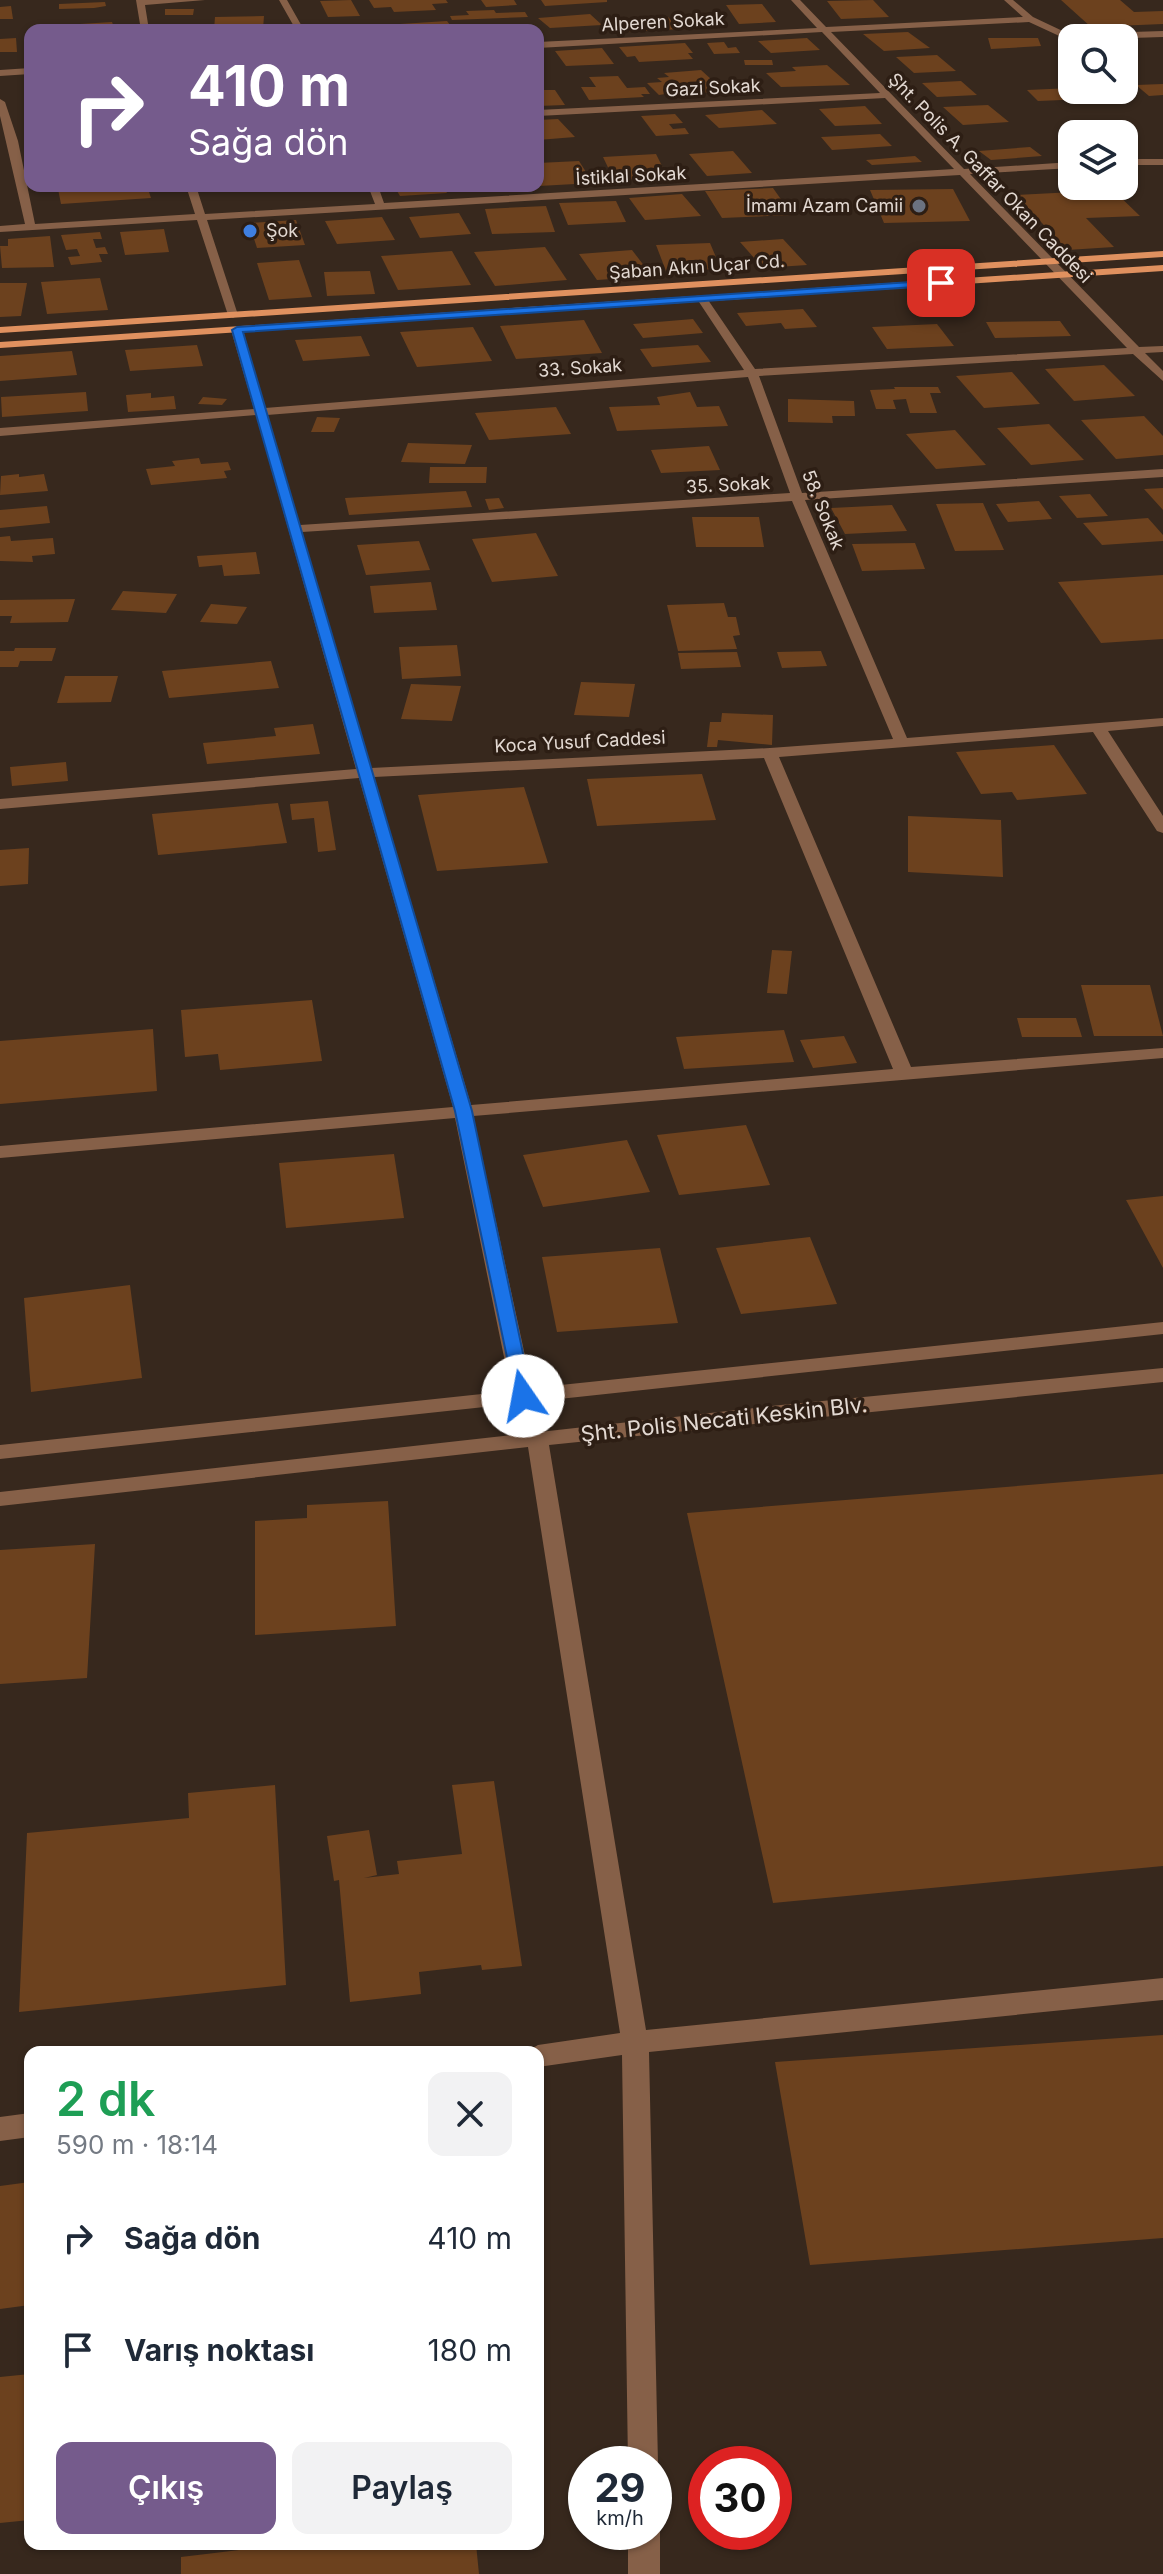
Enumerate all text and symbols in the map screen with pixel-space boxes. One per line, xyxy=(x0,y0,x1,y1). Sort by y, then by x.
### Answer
street label: Alperen Sokak xyxy=(601,8,725,35)
map controls xyxy=(1058,24,1138,200)
button: search xyxy=(1058,24,1138,104)
text: 410 m xyxy=(188,52,350,120)
icon: right xyxy=(56,56,160,160)
street label: Şht. Polis A. Gaffar Okan Caddesi xyxy=(884,68,1096,287)
street label: Gazi Sokak xyxy=(665,75,761,100)
text: Sağa dön xyxy=(188,120,349,164)
button: layers xyxy=(1058,120,1138,200)
street label: İstiklal Sokak xyxy=(575,161,687,189)
place label: İmamı Azam Camii xyxy=(746,194,903,216)
marker: İmamı Azam Camii xyxy=(910,197,928,215)
place label: Şok xyxy=(266,220,298,241)
marker: Şok xyxy=(241,222,259,240)
pin xyxy=(907,249,975,317)
street label: Şaban Akın Uçar Cd. xyxy=(608,250,786,283)
icon: arrive xyxy=(919,261,963,305)
street label: 33. Sokak xyxy=(537,354,623,381)
street label: 58. Sokak xyxy=(798,467,849,553)
street label: 35. Sokak xyxy=(685,472,771,497)
street label: Koca Yusuf Caddesi xyxy=(494,727,666,756)
position arrow xyxy=(481,1354,565,1438)
street label: Şht. Polis Necati Keskin Blv. xyxy=(579,1391,869,1447)
text: 2 dk xyxy=(56,2069,155,2128)
button: close xyxy=(428,2072,512,2156)
text: 590 m · 18:14 xyxy=(56,2129,218,2160)
icon: right xyxy=(56,2216,100,2260)
text: Sağa dön xyxy=(124,2220,261,2256)
text: 410 m xyxy=(427,2220,512,2256)
icon: arrive xyxy=(56,2328,100,2372)
text: Varış noktası xyxy=(124,2332,314,2368)
text: 180 m xyxy=(428,2332,512,2368)
button: Çıkış xyxy=(56,2442,276,2534)
button: Paylaş xyxy=(292,2442,512,2534)
speed limit sign: 30 xyxy=(688,2446,792,2550)
text: 29 xyxy=(594,2463,646,2512)
text: km/h xyxy=(596,2506,644,2530)

